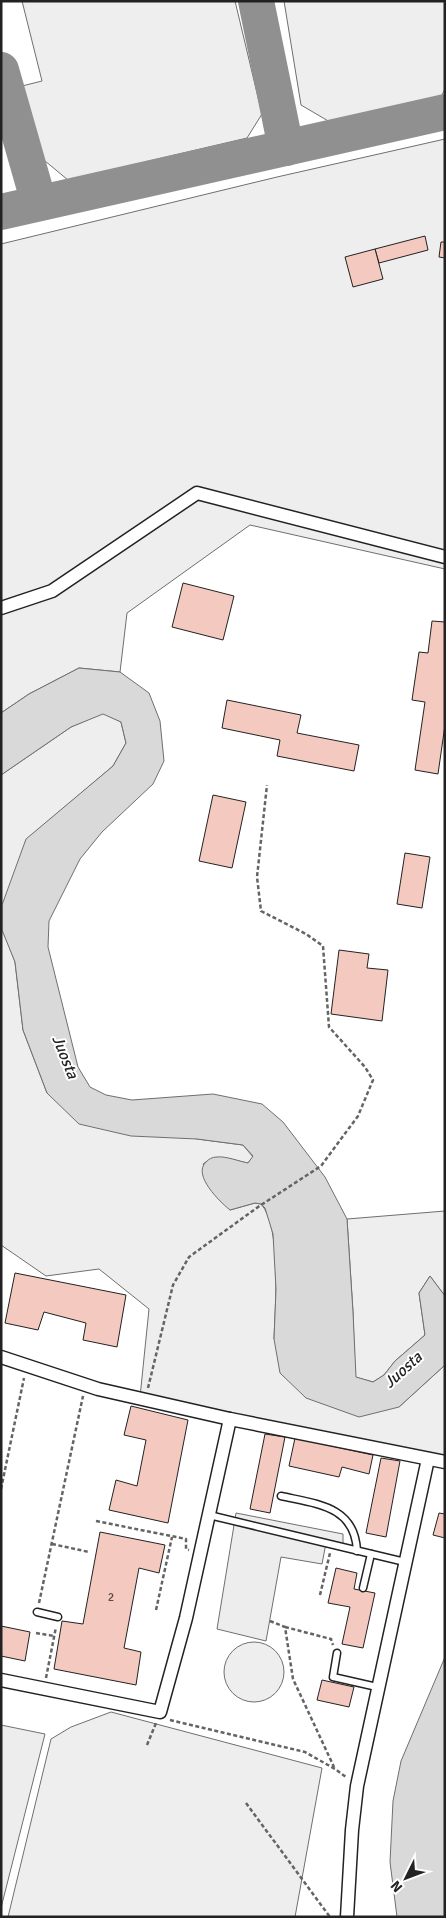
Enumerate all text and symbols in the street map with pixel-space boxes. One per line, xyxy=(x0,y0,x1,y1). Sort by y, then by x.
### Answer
water label: Juosta xyxy=(47,1032,83,1082)
water label: Juosta xyxy=(380,1347,427,1392)
house number: 2 xyxy=(108,1590,114,1605)
north arrow xyxy=(381,1853,431,1903)
text: N xyxy=(387,1877,406,1896)

